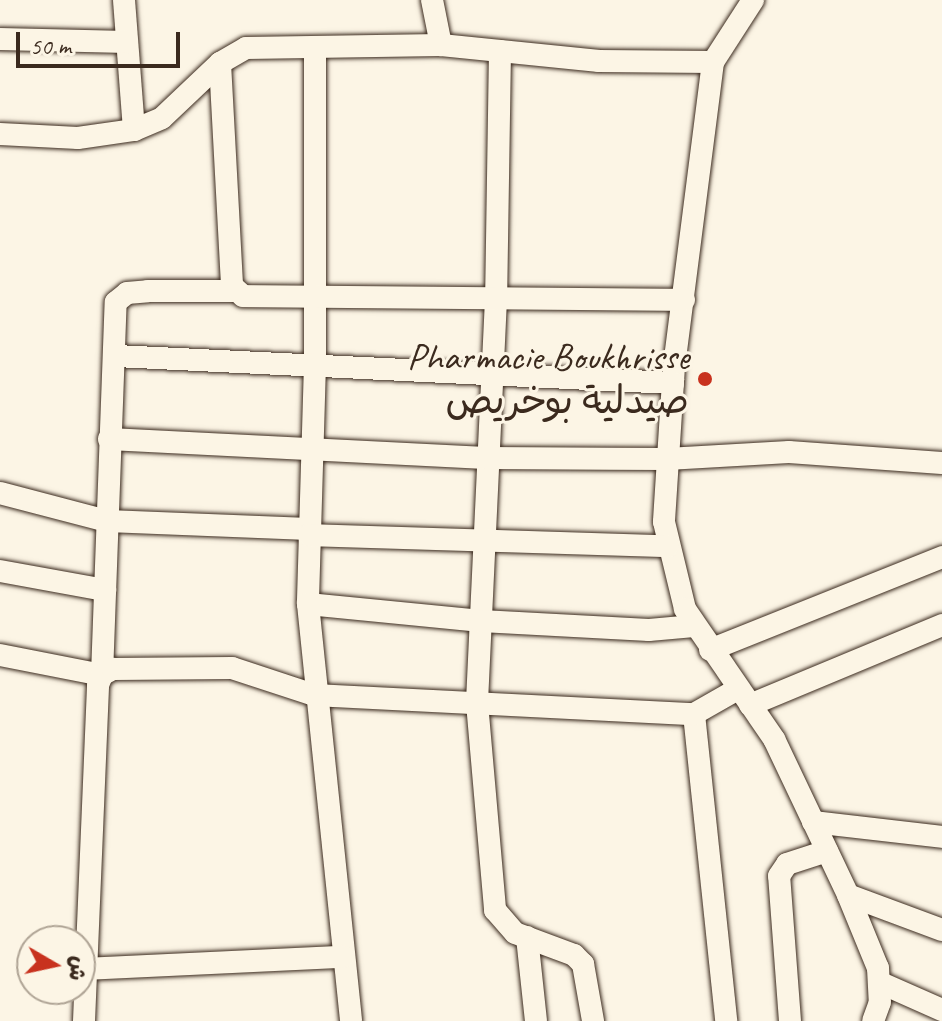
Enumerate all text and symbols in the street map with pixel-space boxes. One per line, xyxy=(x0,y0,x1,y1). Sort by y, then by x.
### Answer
scale bar xyxy=(20,16,184,66)
text: 50 m xyxy=(30,31,71,61)
place label: Pharmacie Boukhrisse صيدلية بوخريص xyxy=(407,334,689,424)
marker: Pharmacie Boukhrisse صيدلية بوخريص xyxy=(696,370,714,388)
north arrow xyxy=(16,925,96,1005)
text: ش xyxy=(62,954,93,983)

